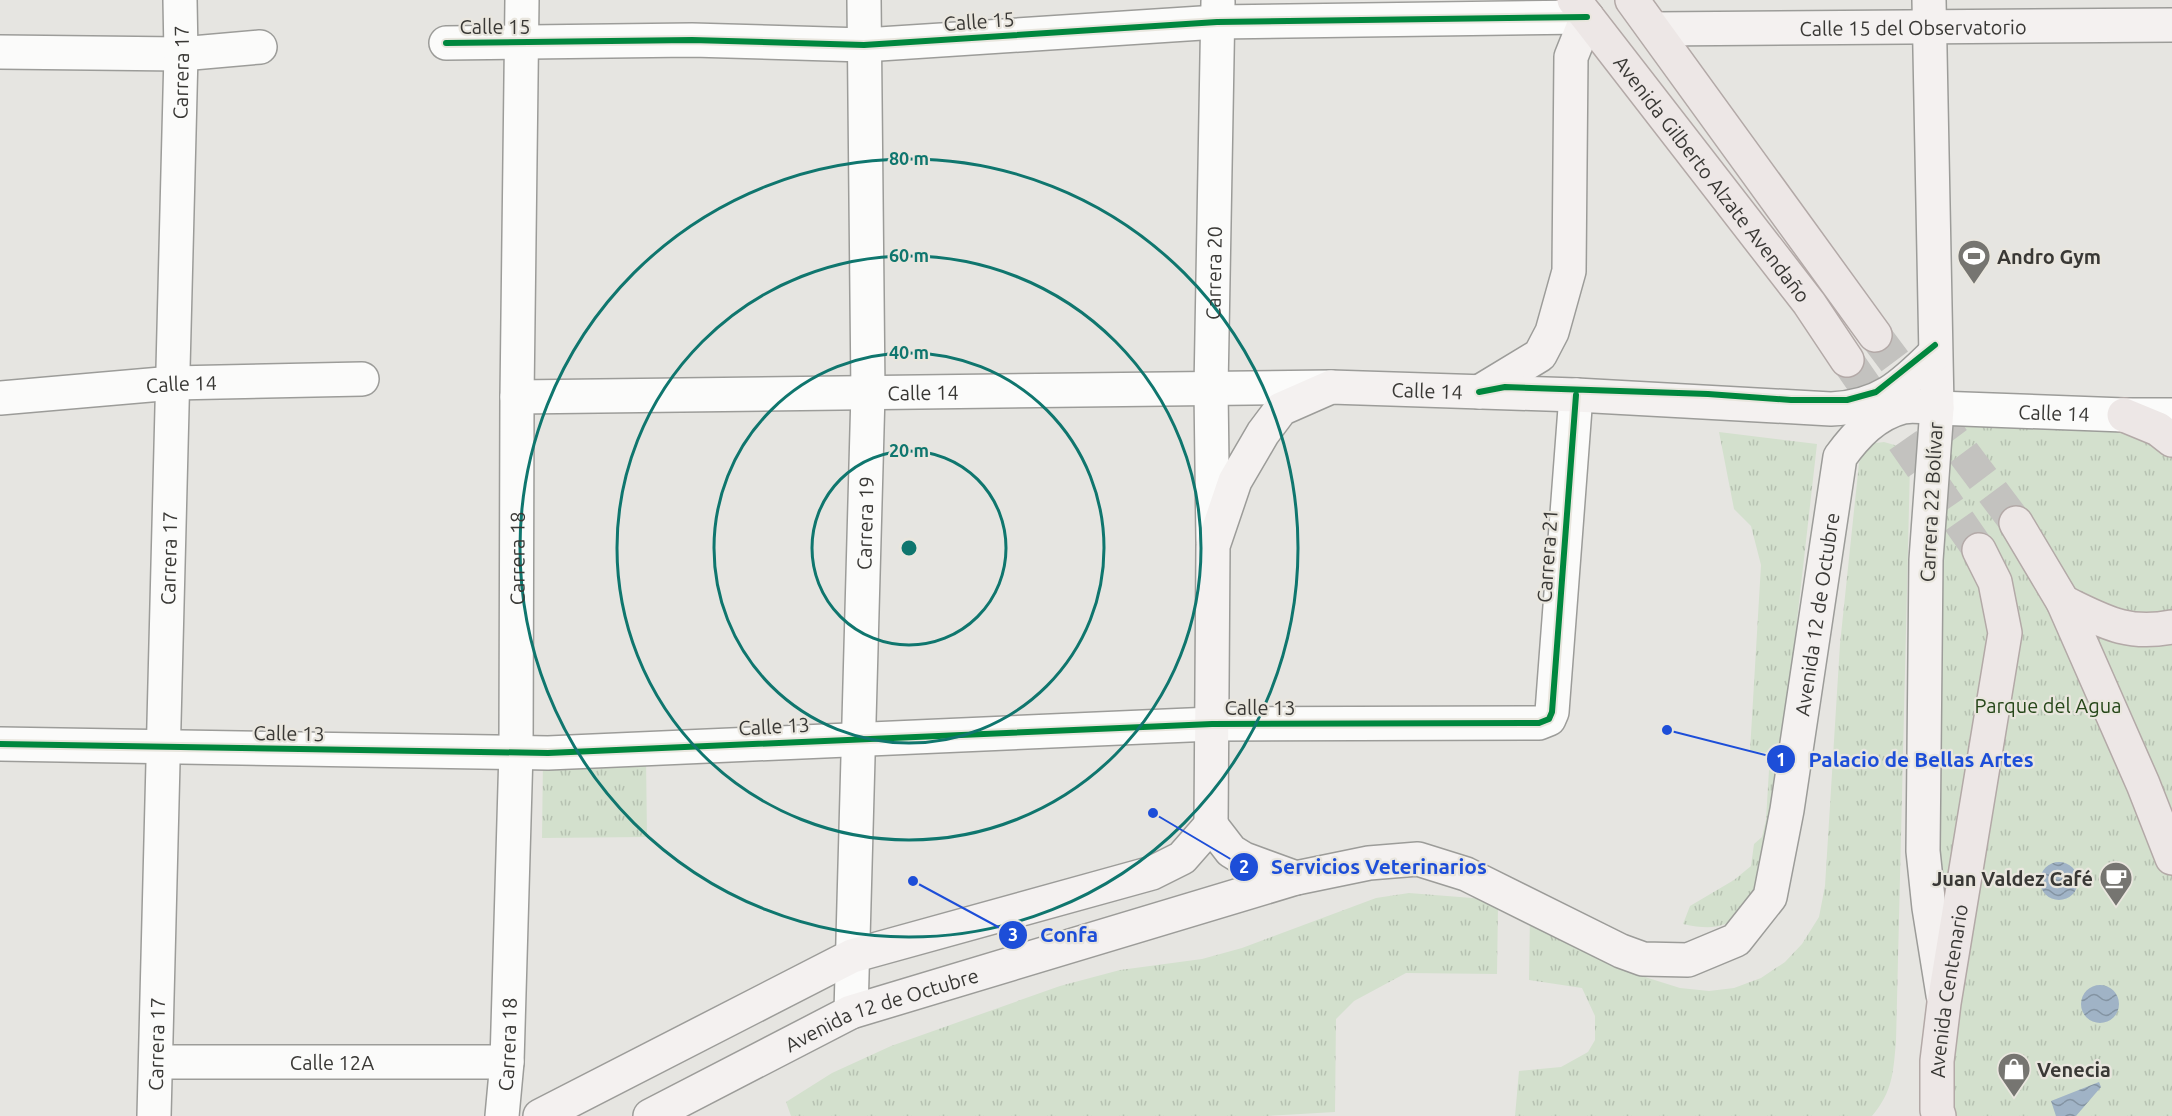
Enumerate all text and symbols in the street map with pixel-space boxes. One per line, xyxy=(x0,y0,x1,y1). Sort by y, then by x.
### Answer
street label: Calle 15 xyxy=(943,7,1015,35)
street label: Calle 15 xyxy=(459,15,531,38)
street label: Calle 15 del Observatorio xyxy=(1799,15,2027,39)
street label: Carrera 17 xyxy=(168,25,193,119)
street label: Avenida Gilberto Alzate Avendaño xyxy=(1610,51,1815,306)
text: 80 m xyxy=(889,148,929,168)
street label: Carrera 20 xyxy=(1201,226,1225,320)
sports icon: Andro Gym xyxy=(1956,238,1992,285)
text: 60 m xyxy=(889,245,929,265)
place label: Andro Gym xyxy=(1997,245,2101,268)
text: 40 m xyxy=(889,342,929,362)
street label: Calle 14 xyxy=(145,371,217,397)
street label: Calle 14 xyxy=(1391,377,1463,403)
street label: Calle 14 xyxy=(887,380,959,404)
street label: Calle 14 xyxy=(2018,400,2090,425)
street label: Carrera 22 Bolívar xyxy=(1915,421,1947,583)
text: 20 m xyxy=(889,440,929,460)
street label: Carrera 19 xyxy=(852,476,877,570)
street label: Carrera 21 xyxy=(1532,508,1562,604)
street label: Carrera 17 xyxy=(155,511,181,605)
street label: Carrera 18 xyxy=(505,511,528,605)
street label: Avenida 12 de Octubre xyxy=(1790,511,1843,717)
centre of rings xyxy=(899,538,919,558)
park label: Parque del Agua xyxy=(1974,694,2122,717)
street label: Calle 13 xyxy=(1224,696,1296,719)
street label: Calle 13 xyxy=(738,713,810,739)
street label: Calle 13 xyxy=(253,721,325,745)
callout: Palacio de Bellas Artes xyxy=(1766,740,2046,779)
text: Palacio de Bellas Artes xyxy=(1808,747,2034,771)
text: 1 xyxy=(1776,749,1786,769)
callout: Servicios Veterinarios xyxy=(1229,847,1499,886)
text: Servicios Veterinarios xyxy=(1271,854,1487,878)
text: 2 xyxy=(1239,856,1249,876)
cafe icon: Juan Valdez Café xyxy=(2098,860,2134,907)
place label: Juan Valdez Café xyxy=(1932,867,2093,890)
street label: Avenida Centenario xyxy=(1925,902,1972,1078)
callout: Confa xyxy=(998,915,1110,954)
text: Confa xyxy=(1040,922,1098,946)
text: 3 xyxy=(1008,924,1018,944)
street label: Avenida 12 de Octubre xyxy=(781,963,981,1056)
street label: Carrera 17 xyxy=(143,997,169,1091)
street label: Carrera 18 xyxy=(493,997,520,1092)
street label: Calle 12A xyxy=(290,1051,374,1074)
shop icon: Venecia xyxy=(1996,1051,2032,1098)
place label: Venecia xyxy=(2037,1058,2111,1081)

